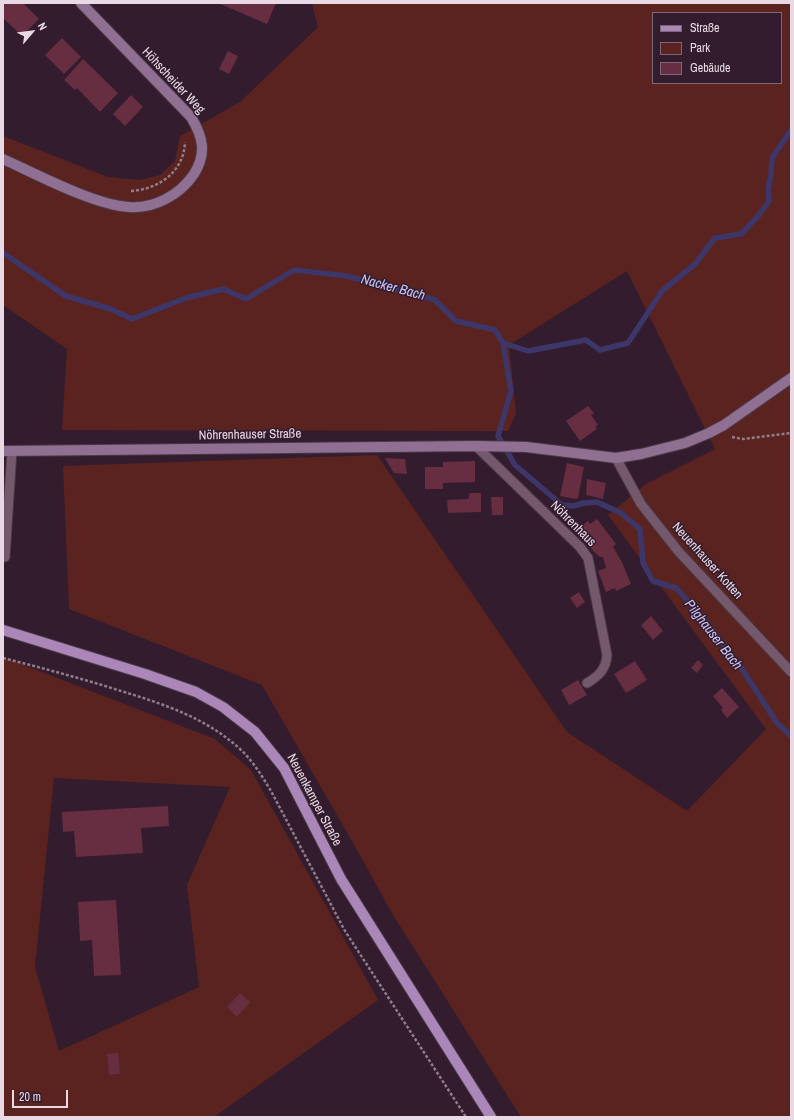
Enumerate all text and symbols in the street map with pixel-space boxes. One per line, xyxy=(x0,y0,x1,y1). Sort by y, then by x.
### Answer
north arrow xyxy=(12,12,52,52)
legend xyxy=(652,12,782,84)
text: N xyxy=(35,20,50,33)
text: Straße xyxy=(690,20,720,36)
text: Park xyxy=(690,40,710,56)
street label: Höhscheider Weg xyxy=(138,45,208,117)
text: Gebäude xyxy=(690,60,731,76)
water label: Nacker Bach xyxy=(359,271,427,305)
street label: Nöhrenhauser Straße xyxy=(199,426,301,444)
street label: Nöhrenhaus xyxy=(547,498,599,550)
street label: Neuenhauser Kotten xyxy=(668,519,746,603)
water label: Pilghauser Bach xyxy=(680,597,746,673)
street label: Neuenkamper Straße xyxy=(283,751,345,849)
scale bar xyxy=(14,1082,70,1108)
text: 20 m xyxy=(19,1089,41,1105)

